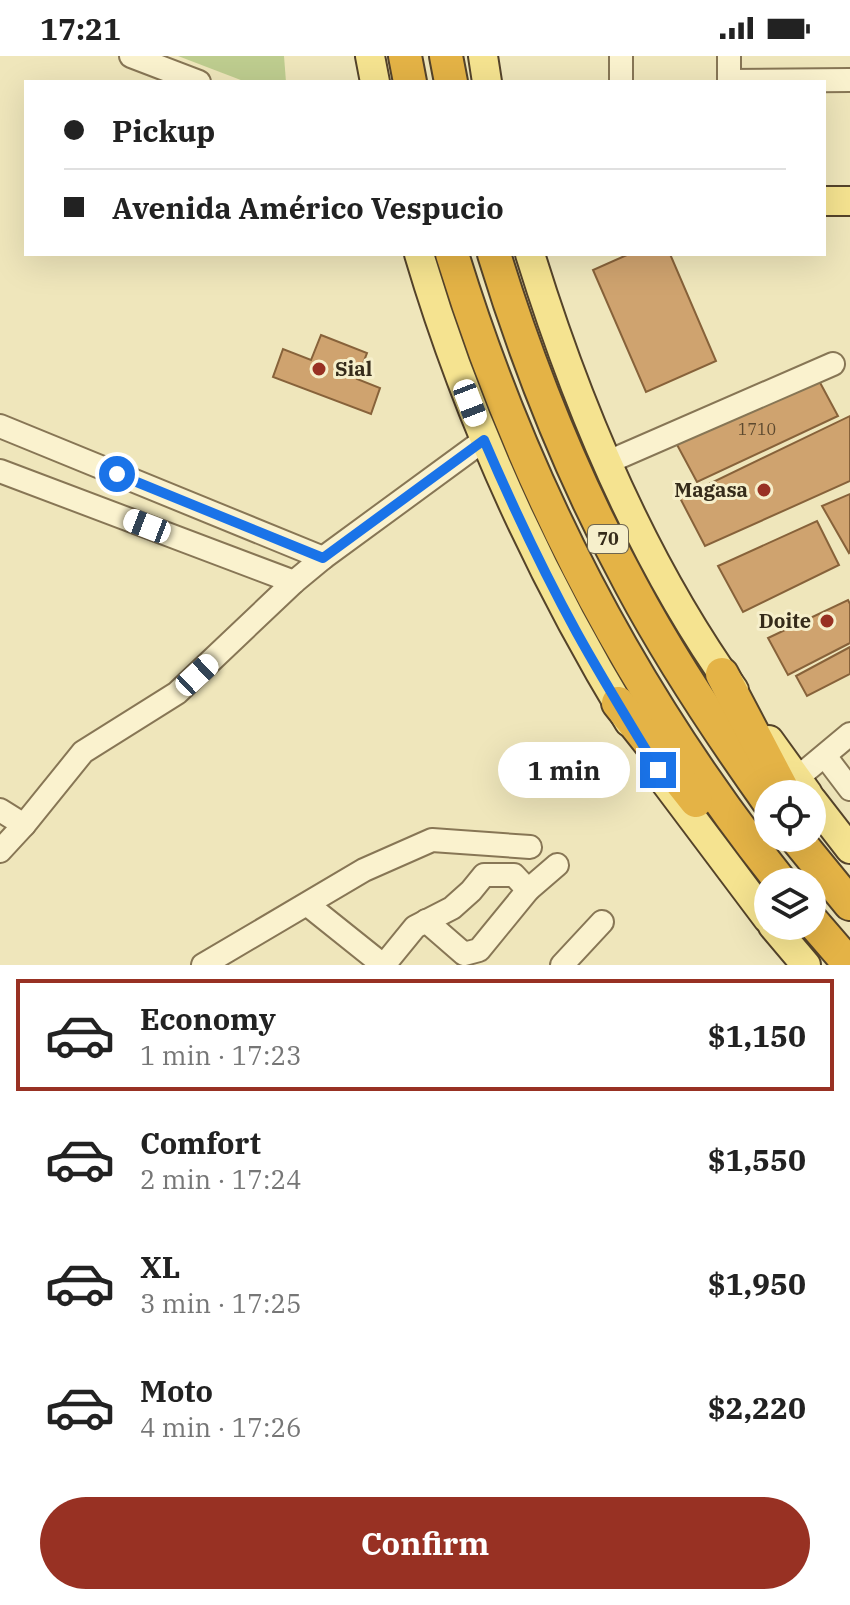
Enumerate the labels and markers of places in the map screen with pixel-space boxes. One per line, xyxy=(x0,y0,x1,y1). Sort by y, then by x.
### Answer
place label: Sial xyxy=(335,355,372,382)
marker: Sial xyxy=(310,360,328,378)
place label: Magasa xyxy=(674,476,748,503)
marker: Magasa xyxy=(755,481,773,499)
place label: Doite xyxy=(759,607,811,634)
marker: Doite xyxy=(818,612,836,630)

